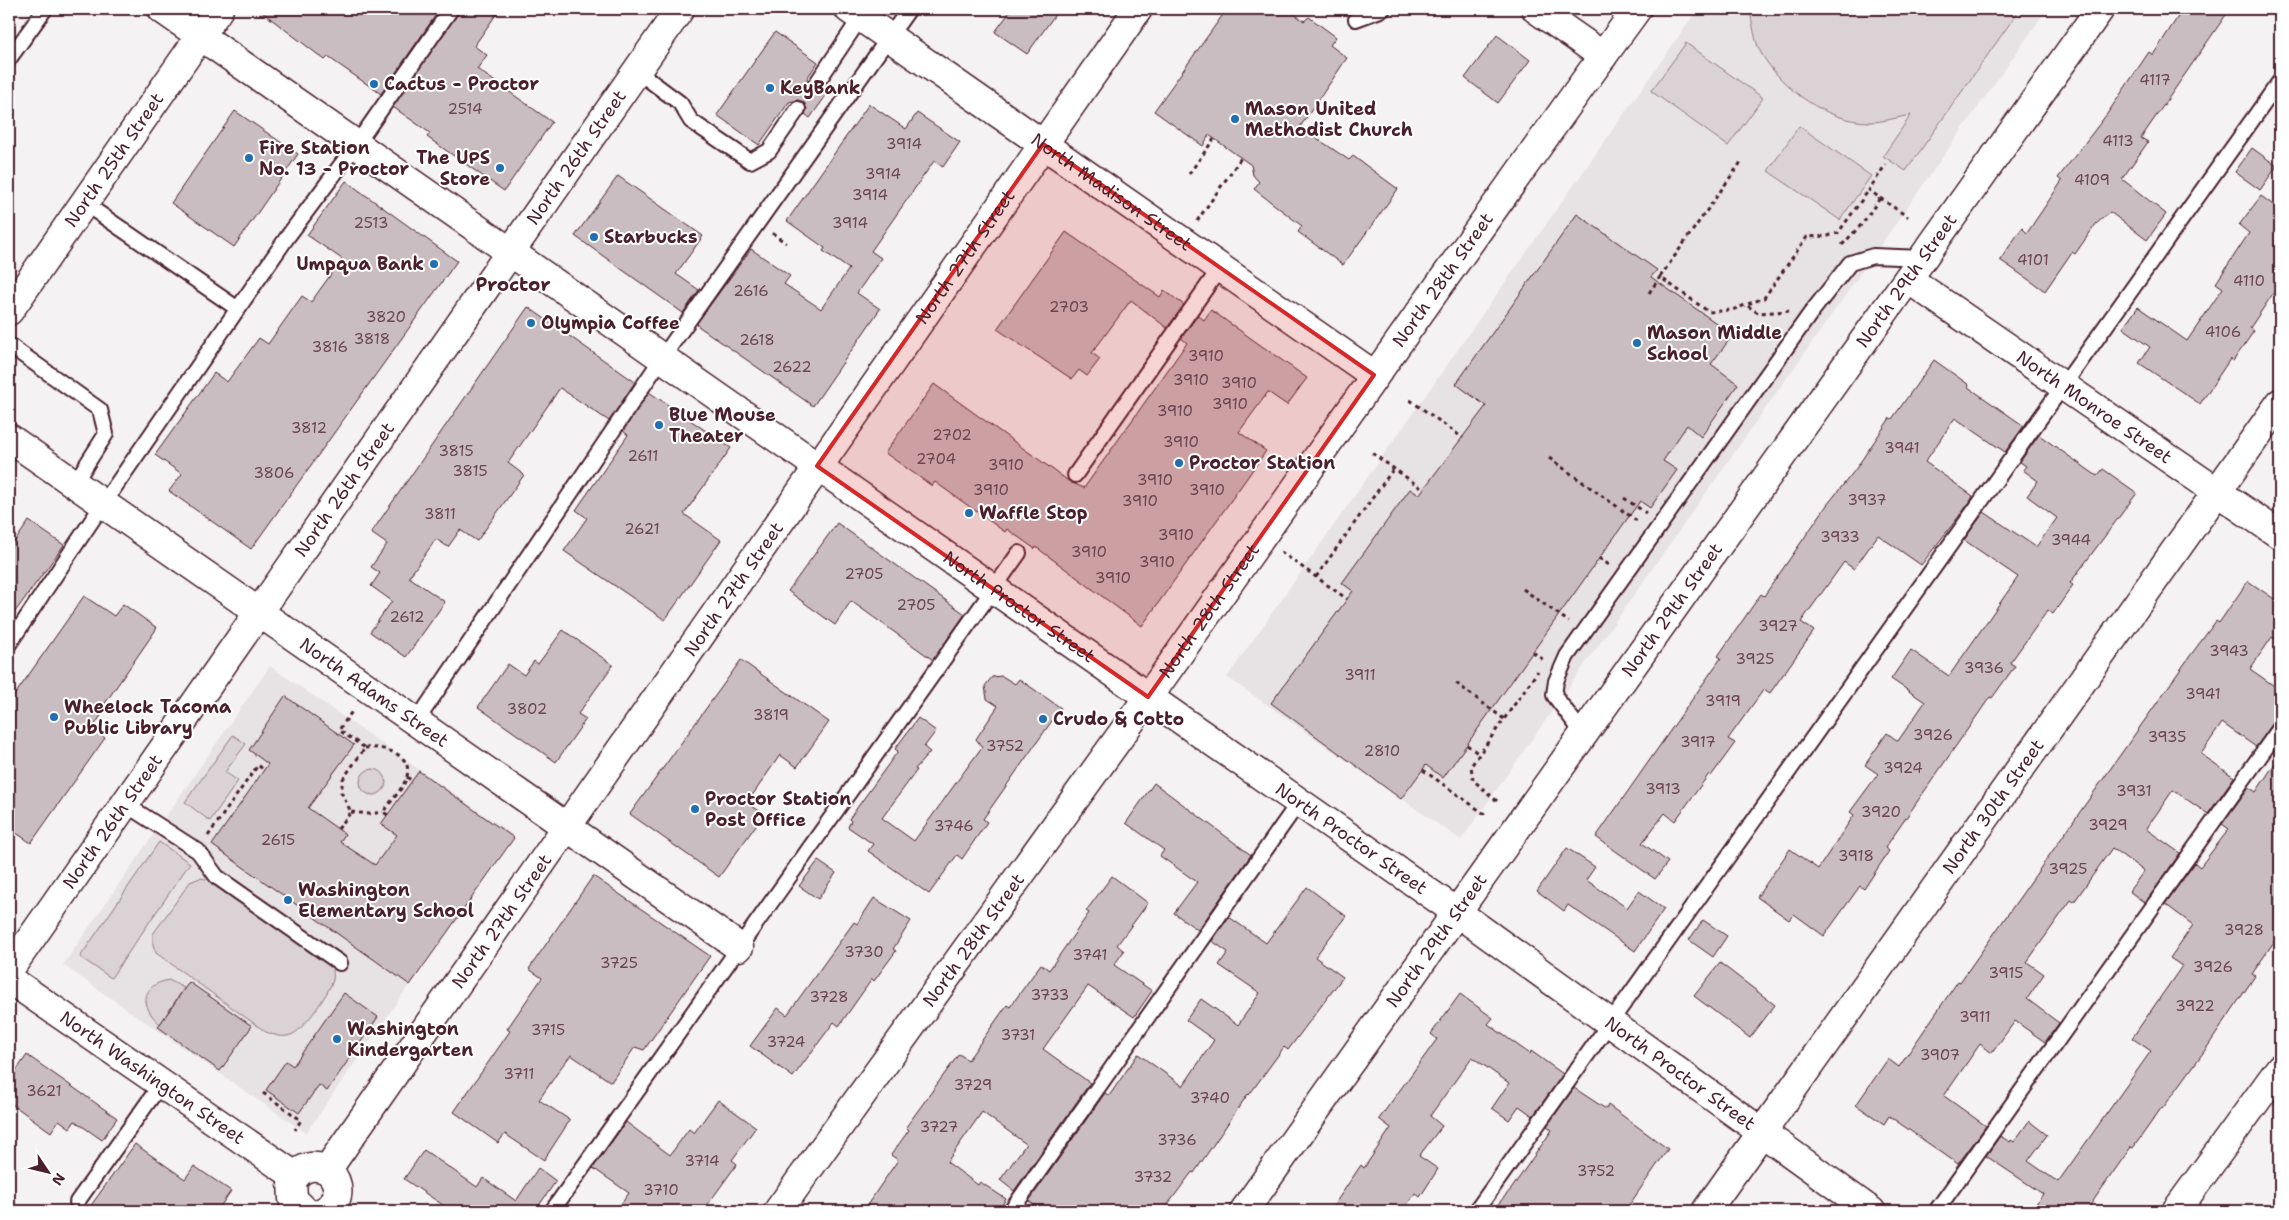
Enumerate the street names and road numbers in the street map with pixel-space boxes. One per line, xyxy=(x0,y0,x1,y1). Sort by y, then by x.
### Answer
street label: North 26th Street xyxy=(521,85,632,230)
street label: North 25th Street xyxy=(59,88,169,232)
street label: North Madison Street xyxy=(1026,127,1197,257)
street label: North 27th Street xyxy=(910,185,1021,329)
street label: North 28th Street xyxy=(1387,208,1499,352)
street label: North 29th Street xyxy=(1851,209,1962,353)
street label: North Monroe Street xyxy=(2012,345,2177,469)
street label: North 26th Street xyxy=(289,417,400,562)
street label: North 27th Street xyxy=(678,517,789,661)
street label: North 29th Street xyxy=(1616,538,1728,682)
street label: North 28th Street xyxy=(1153,539,1265,683)
street label: North Proctor Street xyxy=(938,545,1100,668)
street label: North Adams Street xyxy=(295,632,453,753)
street label: North 30th Street xyxy=(1937,734,2049,879)
street label: North 26th Street xyxy=(57,749,168,894)
street label: North Proctor Street xyxy=(1271,777,1432,900)
street label: North 27th Street xyxy=(446,849,557,993)
street label: North 28th Street xyxy=(917,868,1030,1012)
street label: North 29th Street xyxy=(1381,869,1493,1012)
street label: North Washington Street xyxy=(55,1006,250,1150)
street label: North Proctor Street xyxy=(1600,1011,1760,1136)

